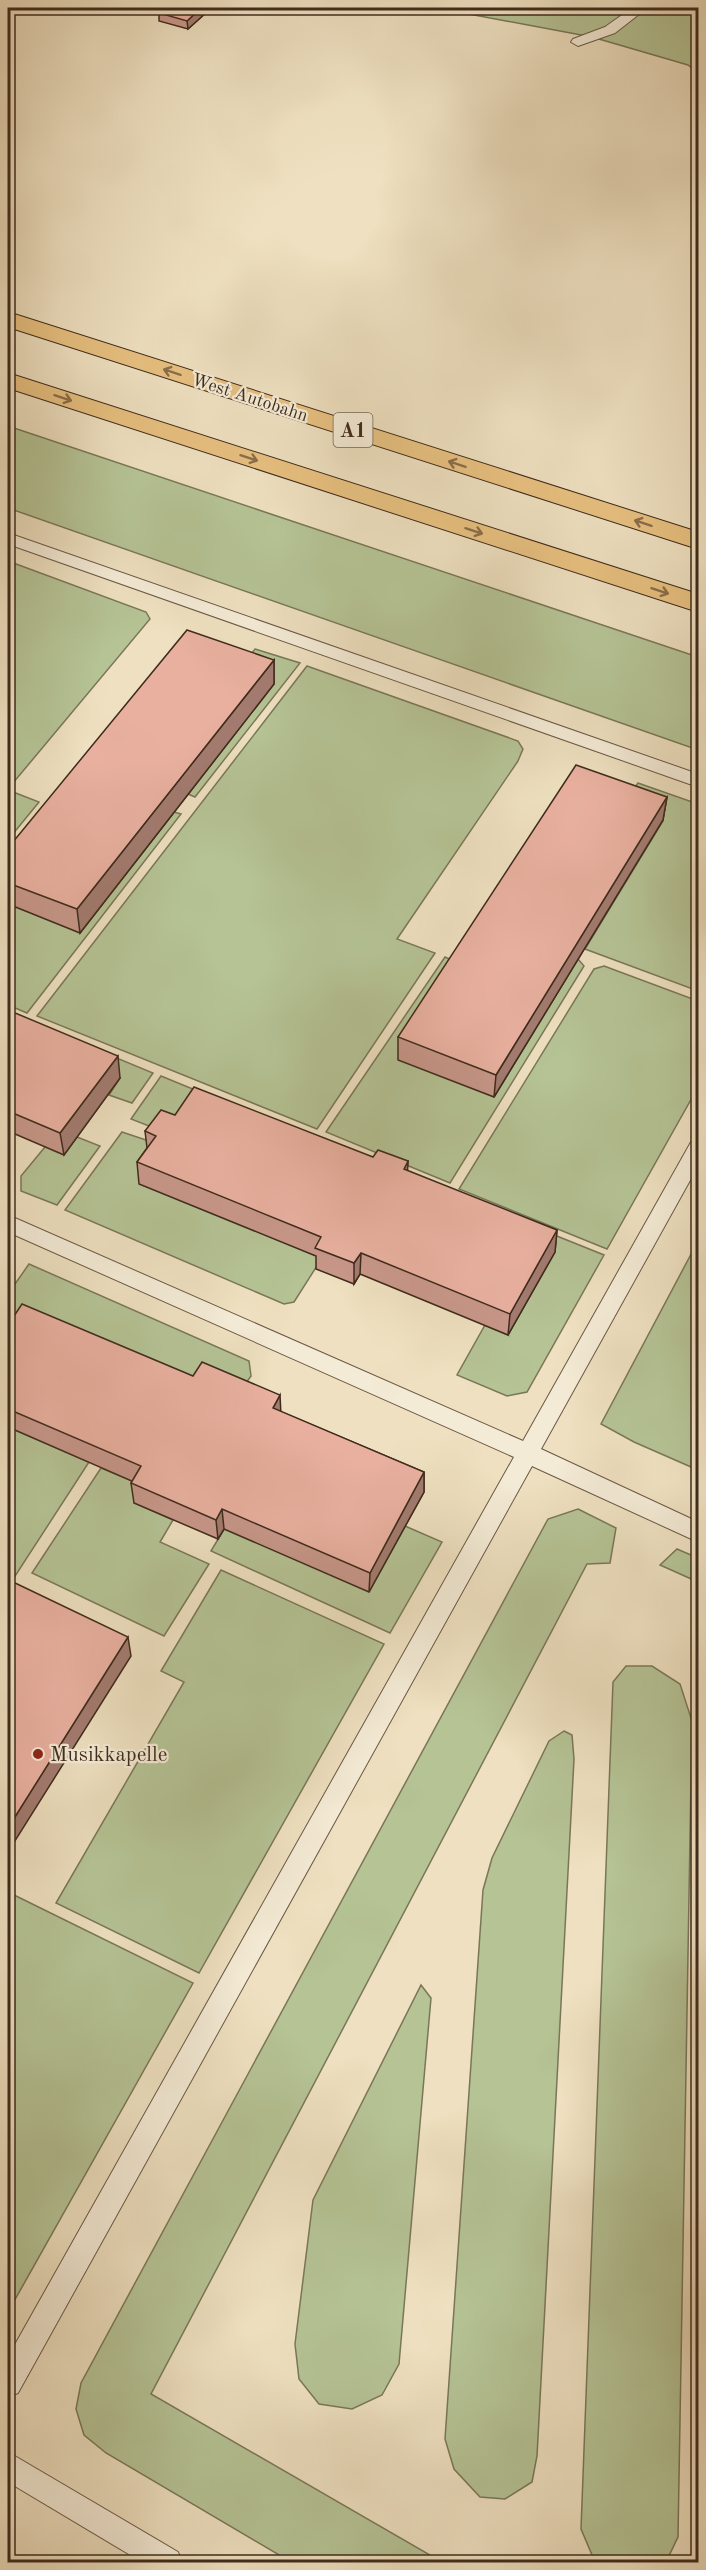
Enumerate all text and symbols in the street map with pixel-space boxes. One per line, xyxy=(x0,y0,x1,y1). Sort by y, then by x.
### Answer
one-way arrow xyxy=(163,365,182,376)
street label: West Autobahn xyxy=(189,371,310,425)
one-way arrow xyxy=(53,394,72,405)
road number: A1 xyxy=(334,413,372,447)
one-way arrow xyxy=(239,453,258,464)
one-way arrow xyxy=(448,457,467,468)
one-way arrow xyxy=(634,517,653,528)
one-way arrow xyxy=(464,526,483,537)
one-way arrow xyxy=(650,586,669,597)
place label: Musikkapelle xyxy=(50,1745,167,1766)
marker: Musikkapelle xyxy=(31,1747,45,1761)

